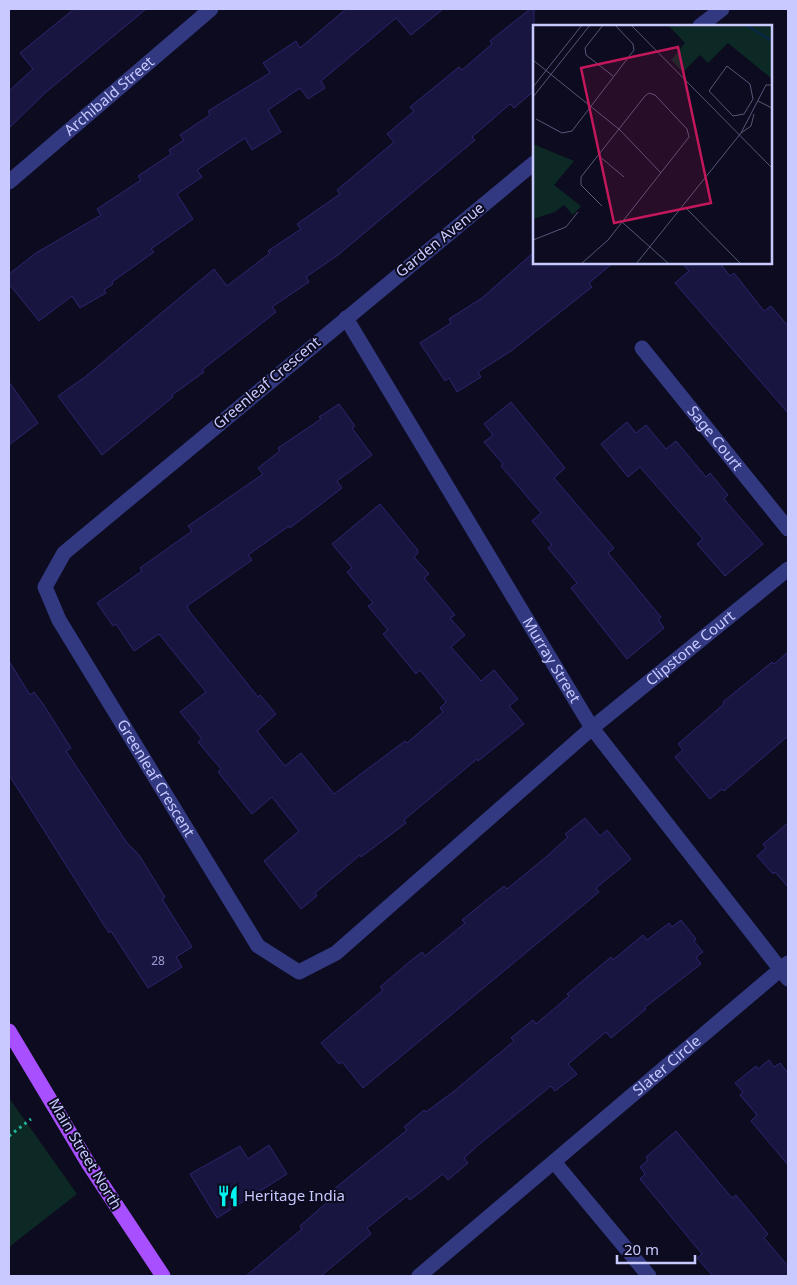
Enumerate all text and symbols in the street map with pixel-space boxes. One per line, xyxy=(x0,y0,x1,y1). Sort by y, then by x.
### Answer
inset map xyxy=(533,25,772,264)
street label: Archibald Street xyxy=(59,51,158,140)
street label: Garden Avenue xyxy=(391,197,488,281)
street label: Greenleaf Crescent xyxy=(209,331,325,433)
street label: Sage Court xyxy=(683,401,748,475)
street label: Clipstone Court xyxy=(641,605,739,690)
street label: Murray Street xyxy=(519,613,586,707)
street label: Greenleaf Crescent xyxy=(113,715,200,841)
house number: 28 xyxy=(151,952,165,969)
street label: Slater Circle xyxy=(628,1030,704,1100)
street label: Main Street North xyxy=(45,1094,127,1213)
restaurant icon: Heritage India xyxy=(215,1183,241,1209)
place label: Heritage India xyxy=(244,1185,345,1205)
scale bar xyxy=(617,1232,694,1264)
text: 20 m xyxy=(624,1239,659,1259)

